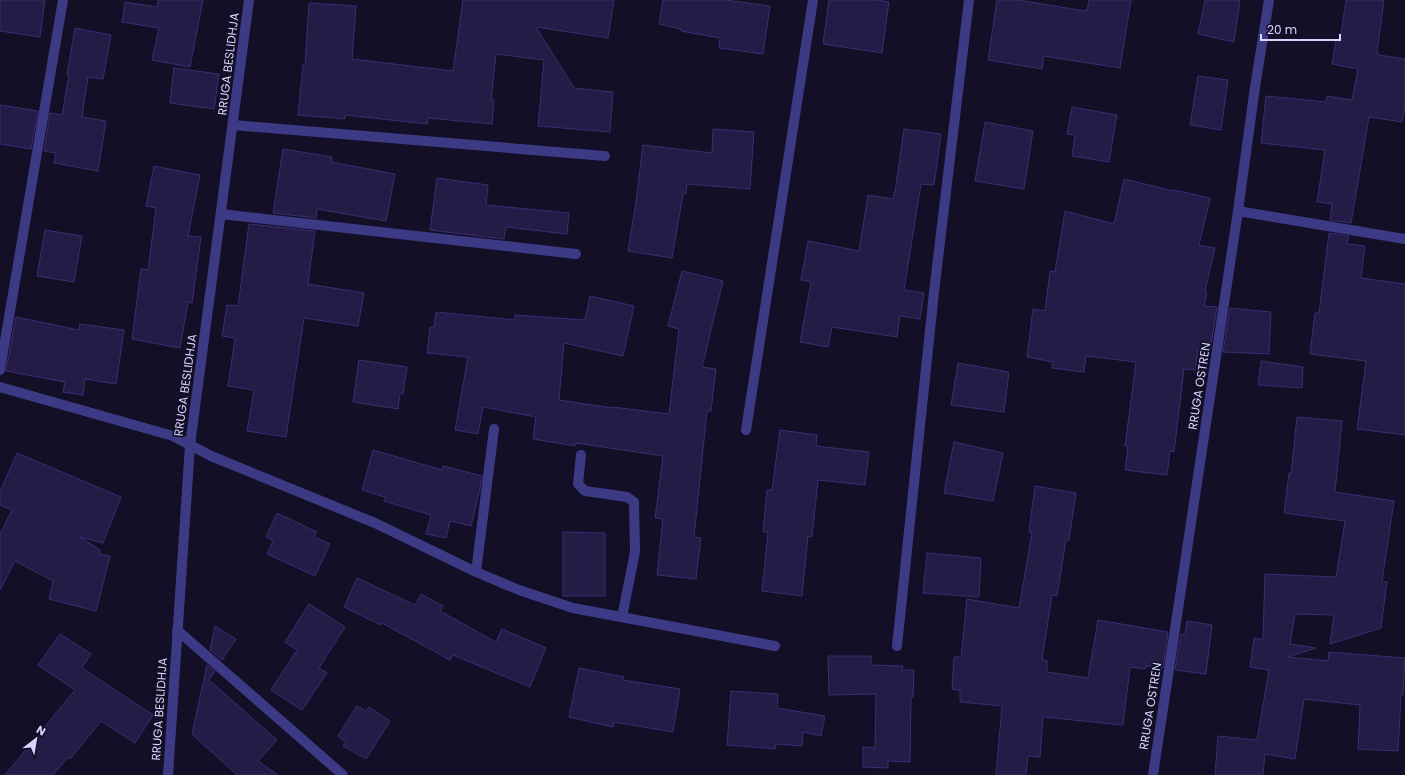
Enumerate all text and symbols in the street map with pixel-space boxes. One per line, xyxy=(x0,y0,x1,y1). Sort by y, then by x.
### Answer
street label: RRUGA BESLIDHJA xyxy=(213,12,243,116)
scale bar xyxy=(1261,16,1340,42)
text: 20 m xyxy=(1267,21,1297,38)
street label: RRUGA BESLIDHJA xyxy=(169,333,201,437)
street label: RRUGA OSTREN xyxy=(1184,341,1214,431)
street label: RRUGA BESLIDHJA xyxy=(147,657,171,761)
street label: RRUGA OSTREN xyxy=(1135,661,1165,751)
north arrow xyxy=(16,719,56,759)
text: N xyxy=(33,721,49,739)

